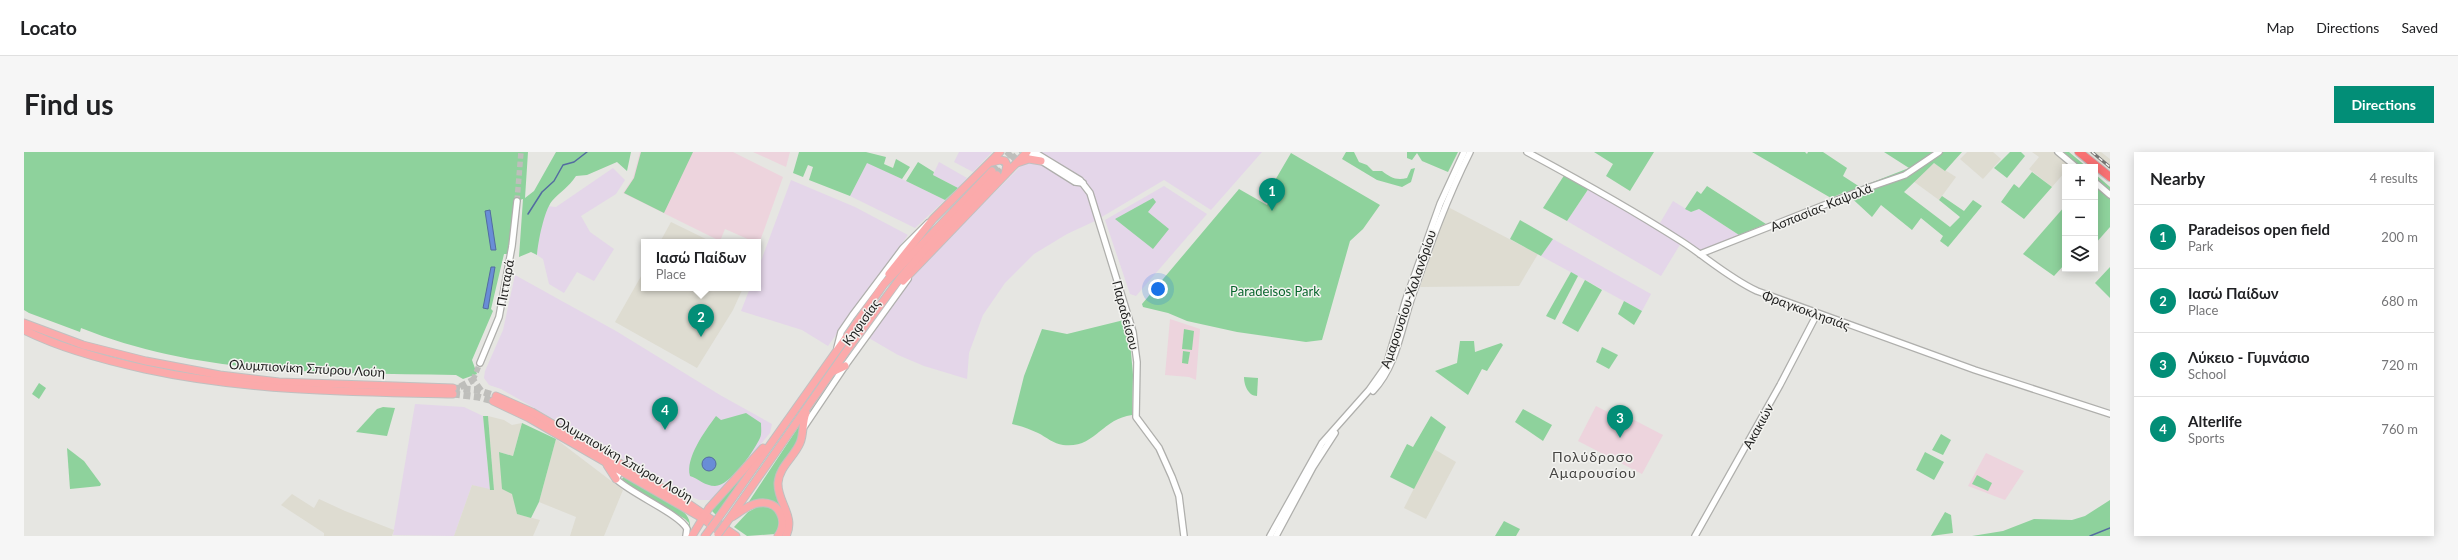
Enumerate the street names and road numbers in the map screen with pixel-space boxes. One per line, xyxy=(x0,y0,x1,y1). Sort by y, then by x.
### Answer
street label: Ασπασίας Καψαλά xyxy=(1768,179,1874,235)
street label: Αμαρουσίου-Χαλανδρίου xyxy=(1377,228,1439,370)
street label: Πιτταρά xyxy=(493,258,517,308)
street label: Παραδείσου xyxy=(1109,279,1143,351)
street label: Φραγκοκλησιάς xyxy=(1760,287,1852,333)
street label: Κηφισίας xyxy=(839,296,883,348)
street label: Ολυμπιονίκη Σπύρου Λούη xyxy=(228,356,386,380)
street label: Ακακιών xyxy=(1739,400,1777,451)
street label: Ολυμπιονίκη Σπύρου Λούη xyxy=(552,413,696,505)

